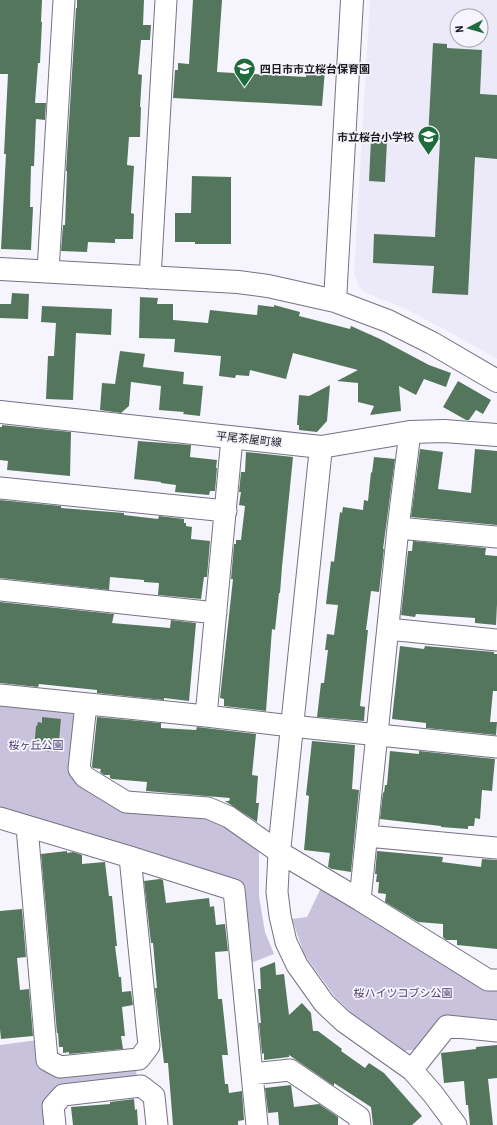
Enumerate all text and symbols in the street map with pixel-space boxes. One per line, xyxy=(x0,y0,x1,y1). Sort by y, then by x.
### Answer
north arrow xyxy=(449,8,489,48)
text: N xyxy=(453,25,466,33)
school or university icon: 四日市市立桜台保育園 xyxy=(231,56,257,89)
place label: 四日市市立桜台保育園 xyxy=(260,63,370,76)
school or university icon: 市立桜台小学校 xyxy=(416,124,442,157)
place label: 市立桜台小学校 xyxy=(337,131,414,144)
street label: 平尾茶屋町線 xyxy=(215,430,282,449)
park label: 桜ヶ丘公園 xyxy=(9,739,64,752)
park label: 桜ハイツコブシ公園 xyxy=(354,987,452,1000)

